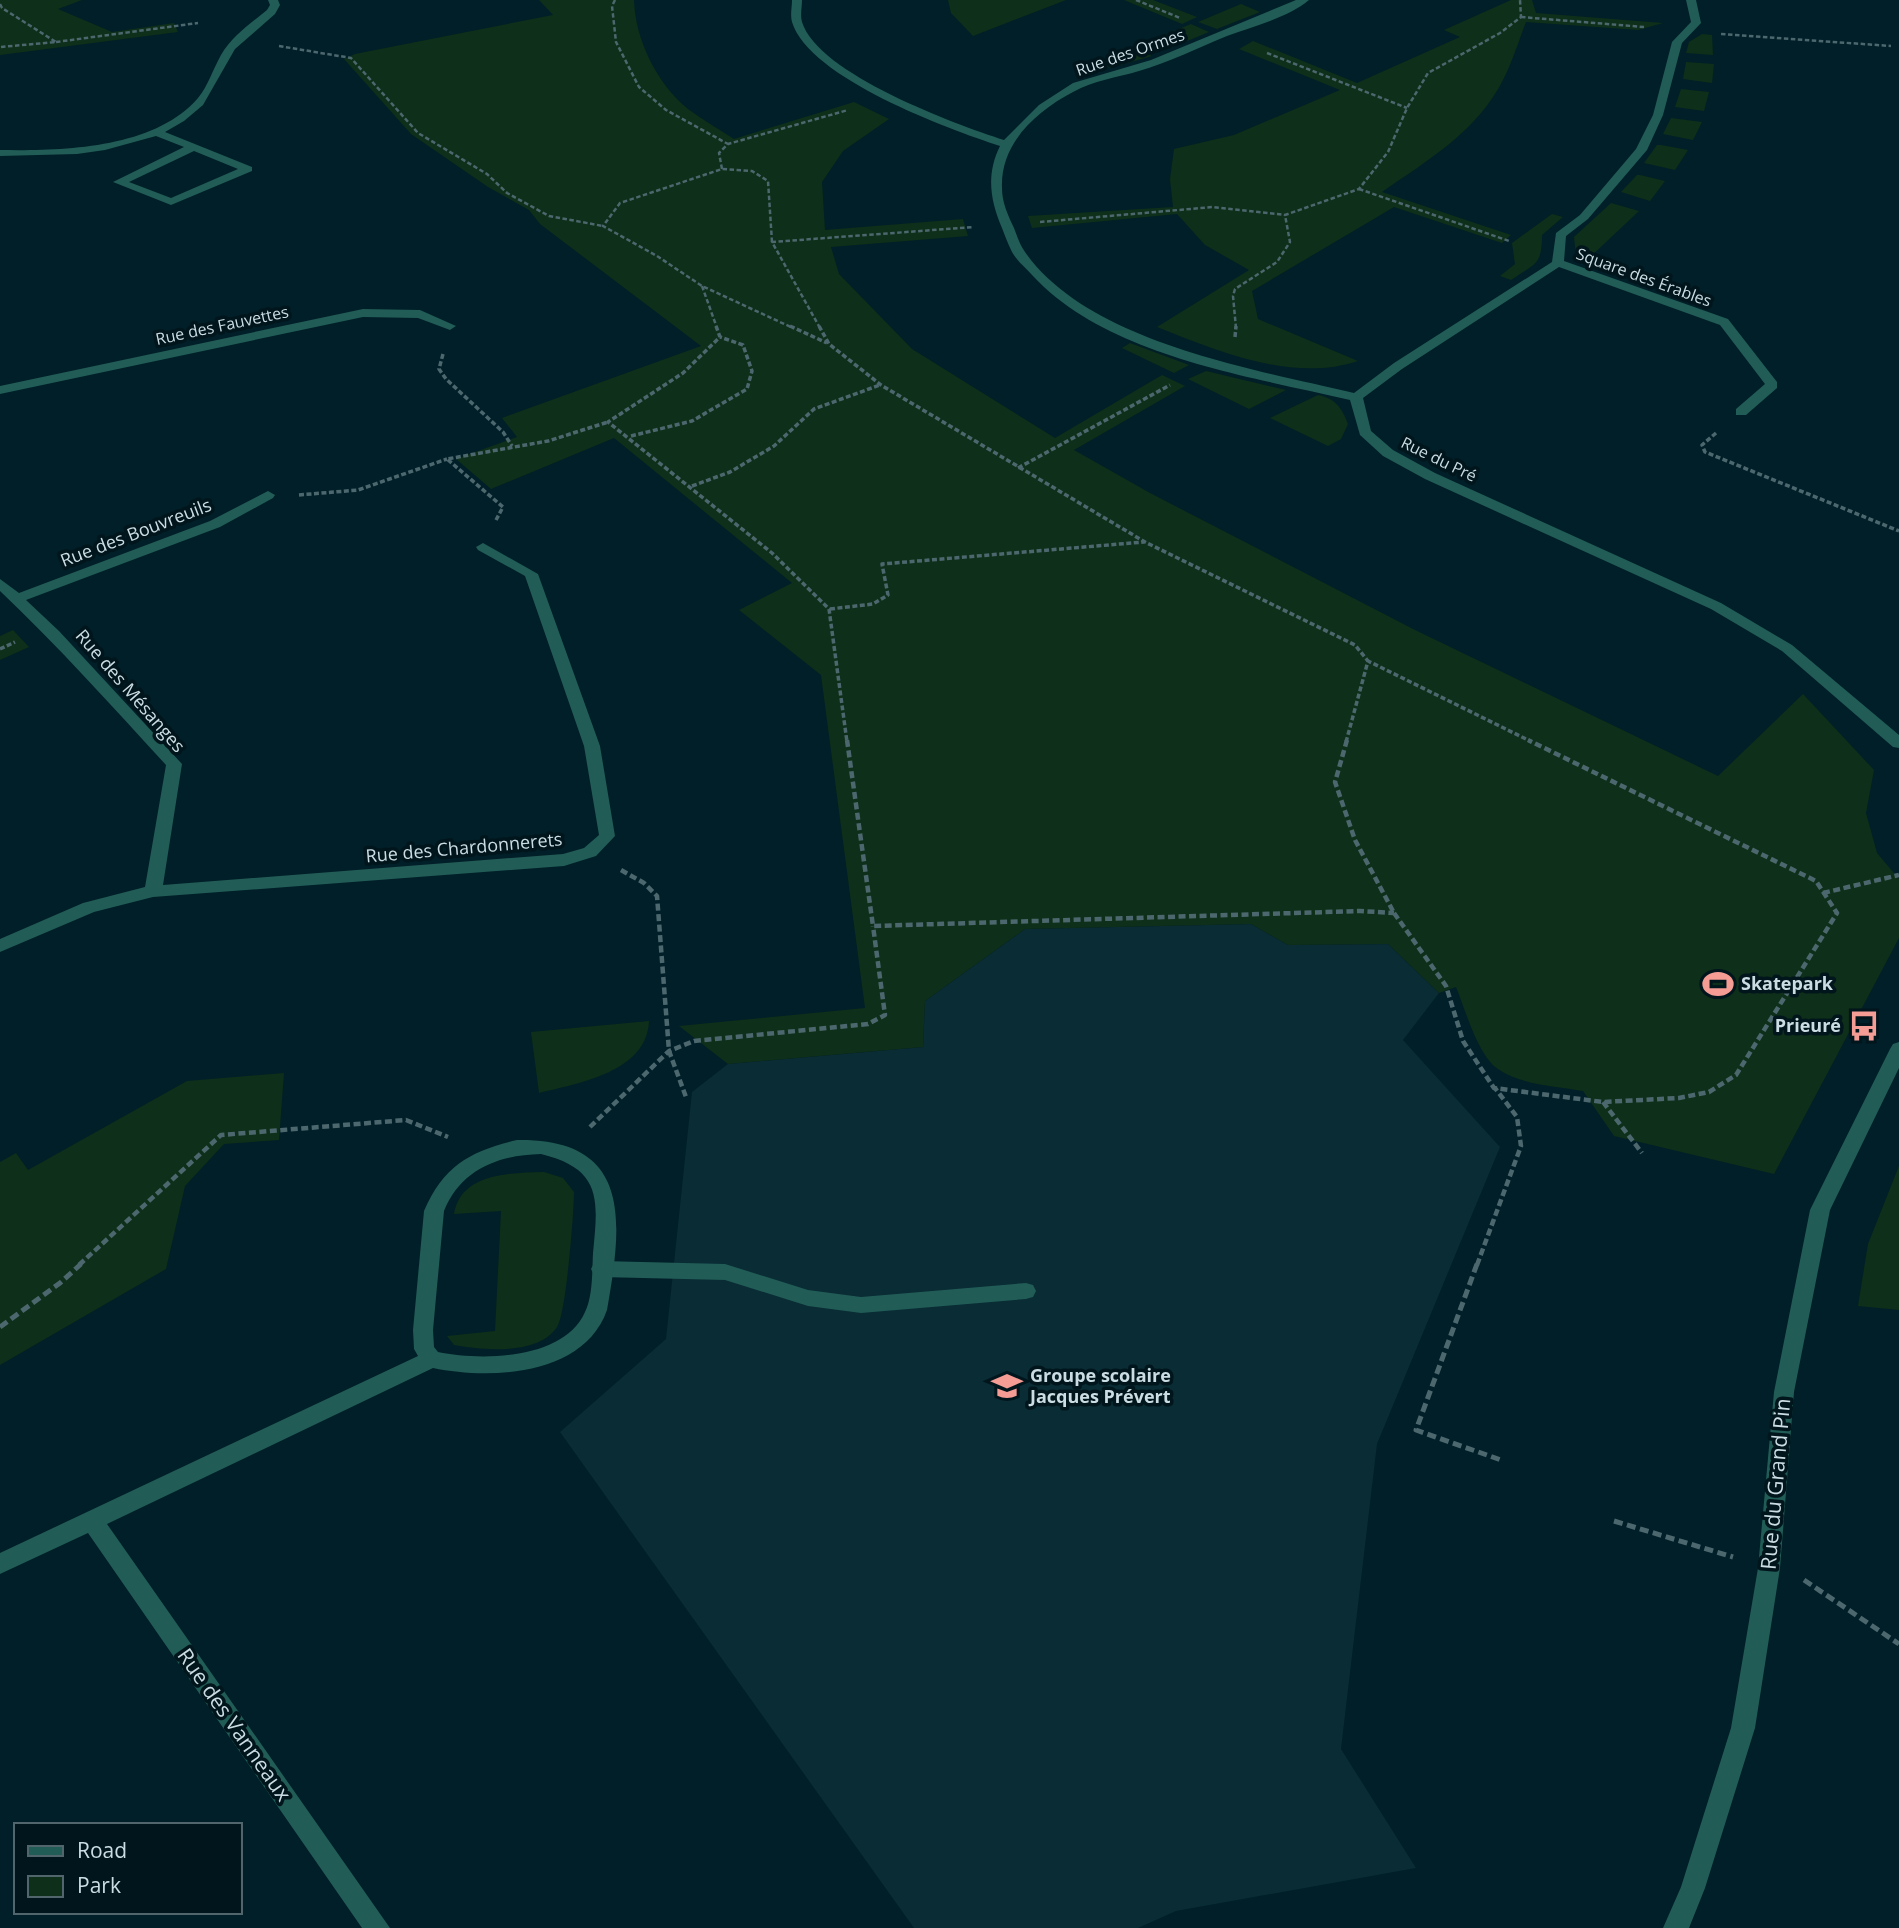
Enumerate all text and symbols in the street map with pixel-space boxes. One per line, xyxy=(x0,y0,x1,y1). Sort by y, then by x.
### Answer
street label: Rue des Ormes xyxy=(1073,23,1187,81)
street label: Square des Érables xyxy=(1573,242,1715,312)
street label: Rue des Fauvettes xyxy=(154,300,290,350)
street label: Rue du Pré xyxy=(1397,431,1481,487)
street label: Rue des Bouvreuils xyxy=(57,492,215,572)
street label: Rue des Mésanges xyxy=(71,624,191,757)
street label: Rue des Chardonnerets xyxy=(364,826,563,868)
sports icon: Skatepark xyxy=(1701,967,1735,1001)
place label: Skatepark xyxy=(1741,971,1834,995)
bus stop icon: Prieuré xyxy=(1847,1009,1881,1043)
place label: Prieuré xyxy=(1775,1013,1841,1037)
place label: Groupe scolaire Jacques Prévert xyxy=(1028,1363,1171,1408)
school or university icon: Groupe scolaire Jacques Prévert xyxy=(990,1369,1024,1403)
street label: Rue du Grand Pin xyxy=(1754,1397,1796,1571)
street label: Rue des Vanneaux xyxy=(172,1642,298,1806)
legend xyxy=(14,1823,242,1914)
text: Road xyxy=(77,1836,127,1864)
text: Park xyxy=(77,1871,121,1899)

